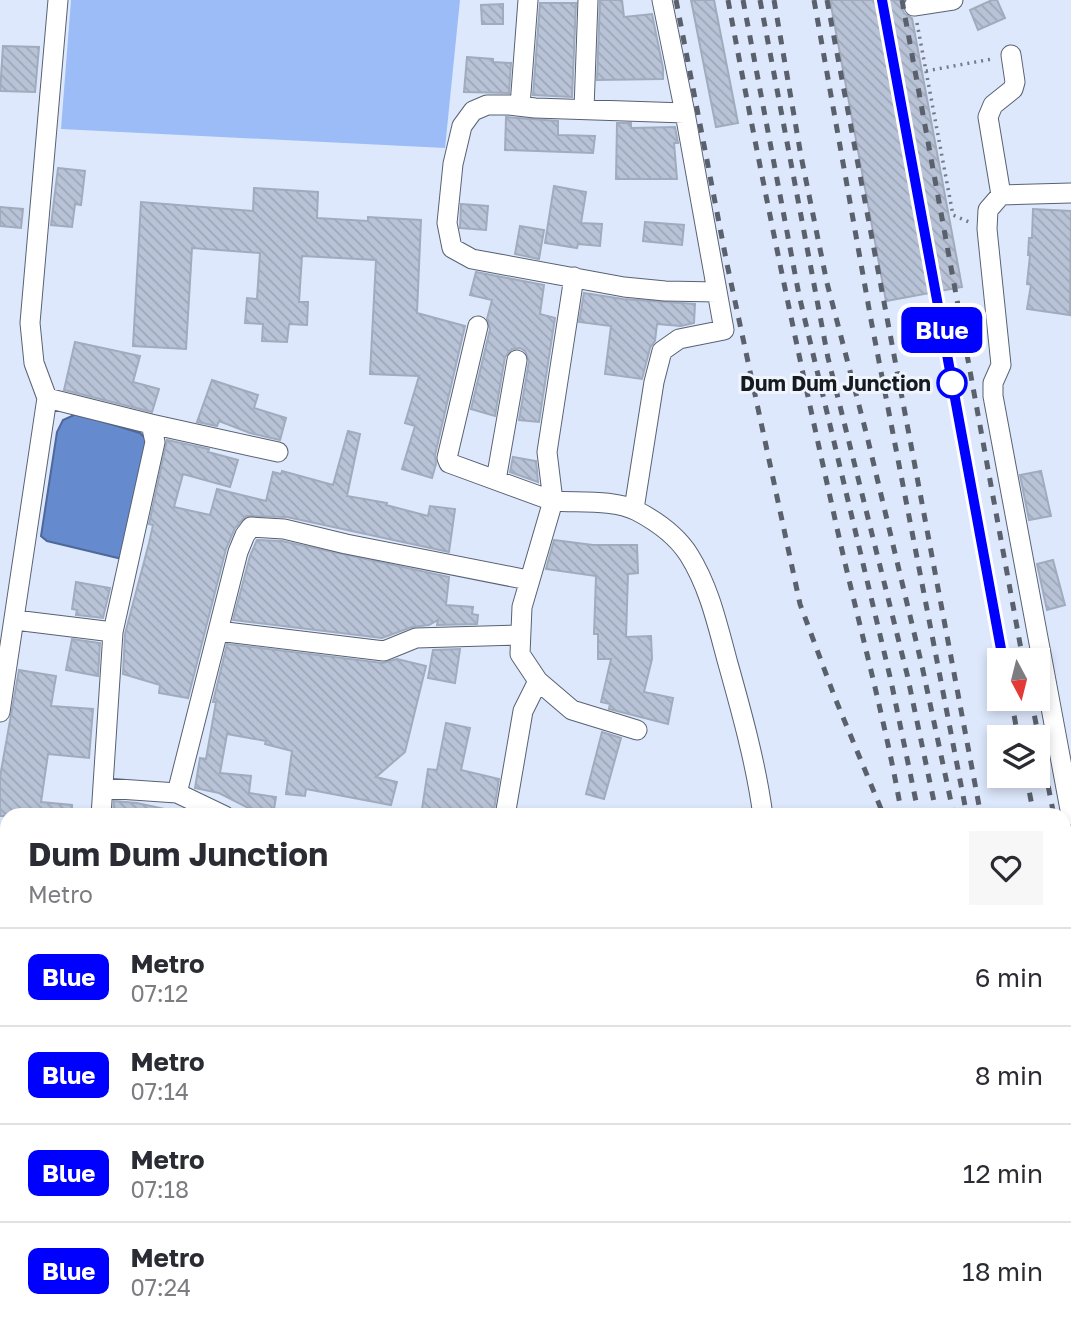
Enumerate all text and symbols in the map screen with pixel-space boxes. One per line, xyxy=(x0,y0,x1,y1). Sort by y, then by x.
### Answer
line badge: Blue xyxy=(893,307,991,353)
text: Blue xyxy=(915,315,969,344)
marker: Dum Dum Junction xyxy=(937,368,967,398)
place label: Dum Dum Junction xyxy=(740,370,931,396)
north arrow xyxy=(987,648,1050,710)
map controls xyxy=(987,648,1050,788)
button: layers xyxy=(987,725,1050,788)
button: heart xyxy=(969,831,1043,905)
text: Dum Dum Junction xyxy=(28,834,328,873)
text: Metro xyxy=(28,880,93,908)
text: Metro xyxy=(130,948,205,979)
text: Blue xyxy=(42,962,95,991)
text: 6 min xyxy=(975,962,1043,993)
text: 07:12 xyxy=(130,979,188,1007)
text: Metro xyxy=(130,1046,205,1077)
text: Blue xyxy=(42,1060,95,1089)
text: 8 min xyxy=(975,1060,1043,1091)
text: 07:14 xyxy=(130,1077,189,1105)
text: Metro xyxy=(130,1144,205,1175)
text: Blue xyxy=(42,1158,95,1187)
text: 12 min xyxy=(963,1158,1043,1189)
text: 07:18 xyxy=(130,1175,189,1203)
text: Metro xyxy=(130,1242,205,1273)
text: Blue xyxy=(42,1256,95,1285)
text: 18 min xyxy=(962,1256,1043,1287)
text: 07:24 xyxy=(130,1273,191,1301)

